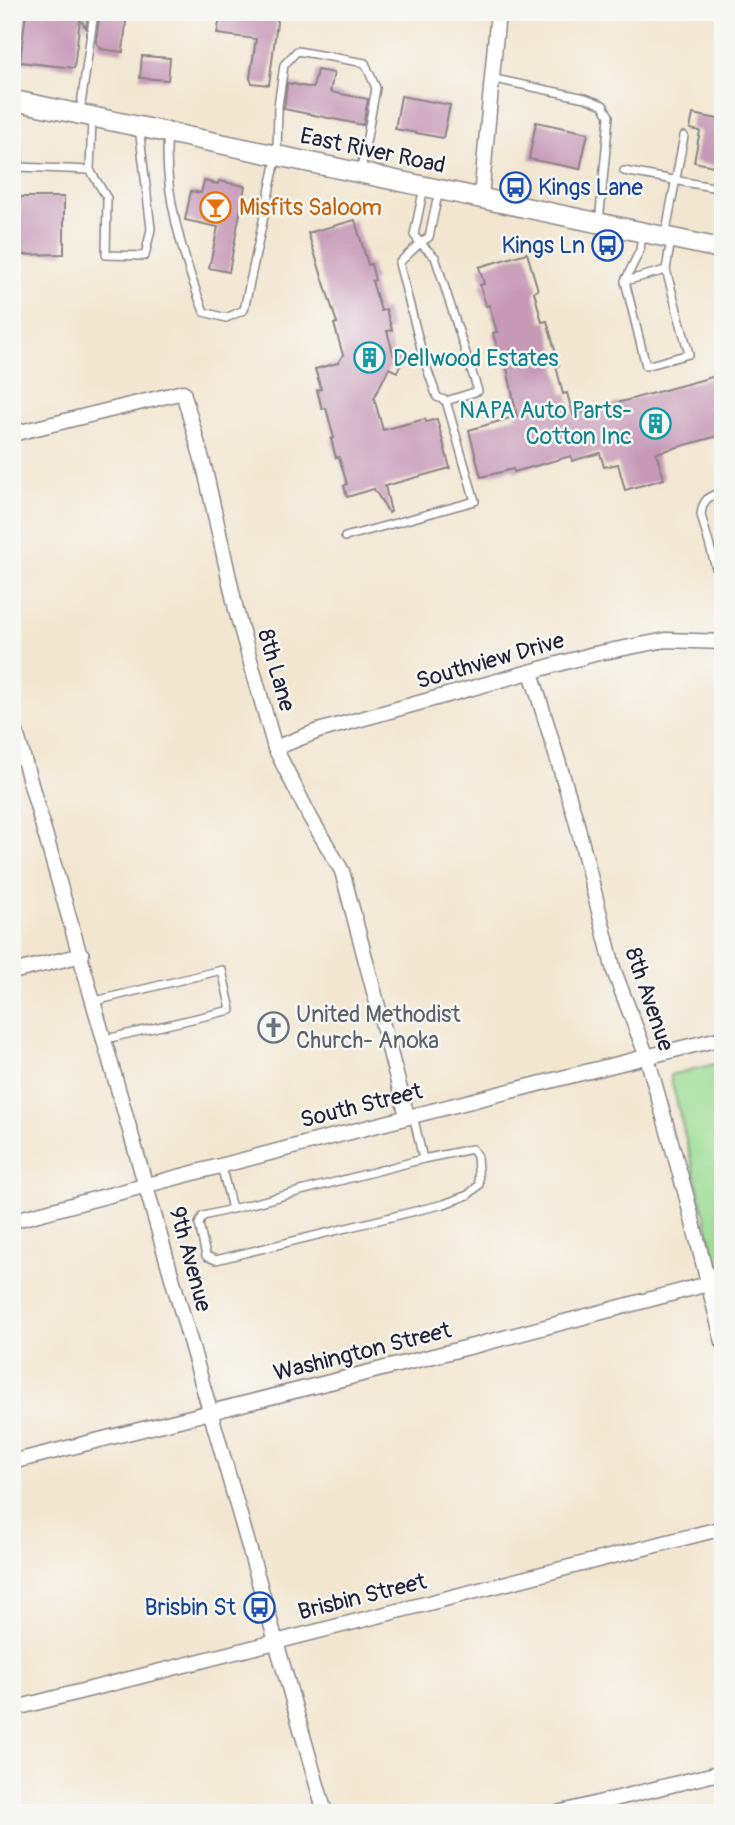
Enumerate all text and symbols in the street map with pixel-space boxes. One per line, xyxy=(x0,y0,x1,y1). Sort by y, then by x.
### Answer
street label: East River Road xyxy=(298,121,448,180)
bus stop icon: Kings Lane xyxy=(498,170,532,204)
place label: Kings Lane xyxy=(538,173,644,202)
bar icon: Misfits Saloom xyxy=(199,190,233,224)
place label: Misfits Saloom xyxy=(239,193,382,222)
bus stop icon: Kings Ln xyxy=(591,228,625,262)
place label: Kings Ln xyxy=(501,231,585,260)
building icon: Dellwood Estates xyxy=(353,341,387,375)
place label: Dellwood Estates xyxy=(393,344,559,373)
place label: NAPA Auto Parts- Cotton Inc xyxy=(459,396,632,451)
building icon: NAPA Auto Parts- Cotton Inc xyxy=(638,406,672,440)
street label: Southview Drive xyxy=(413,625,568,695)
street label: 8th Lane xyxy=(251,626,302,715)
street label: 8th Avenue xyxy=(618,944,681,1055)
place label: United Methodist Church- Anoka xyxy=(296,1000,461,1055)
church icon: United Methodist Church- Anoka xyxy=(256,1010,290,1044)
street label: South Street xyxy=(297,1076,426,1135)
street label: 9th Avenue xyxy=(163,1203,219,1315)
street label: Washington Street xyxy=(270,1315,455,1388)
street label: Brisbin Street xyxy=(295,1566,430,1626)
bus stop icon: Brisbin St xyxy=(242,1590,276,1624)
place label: Brisbin St xyxy=(145,1593,237,1622)

